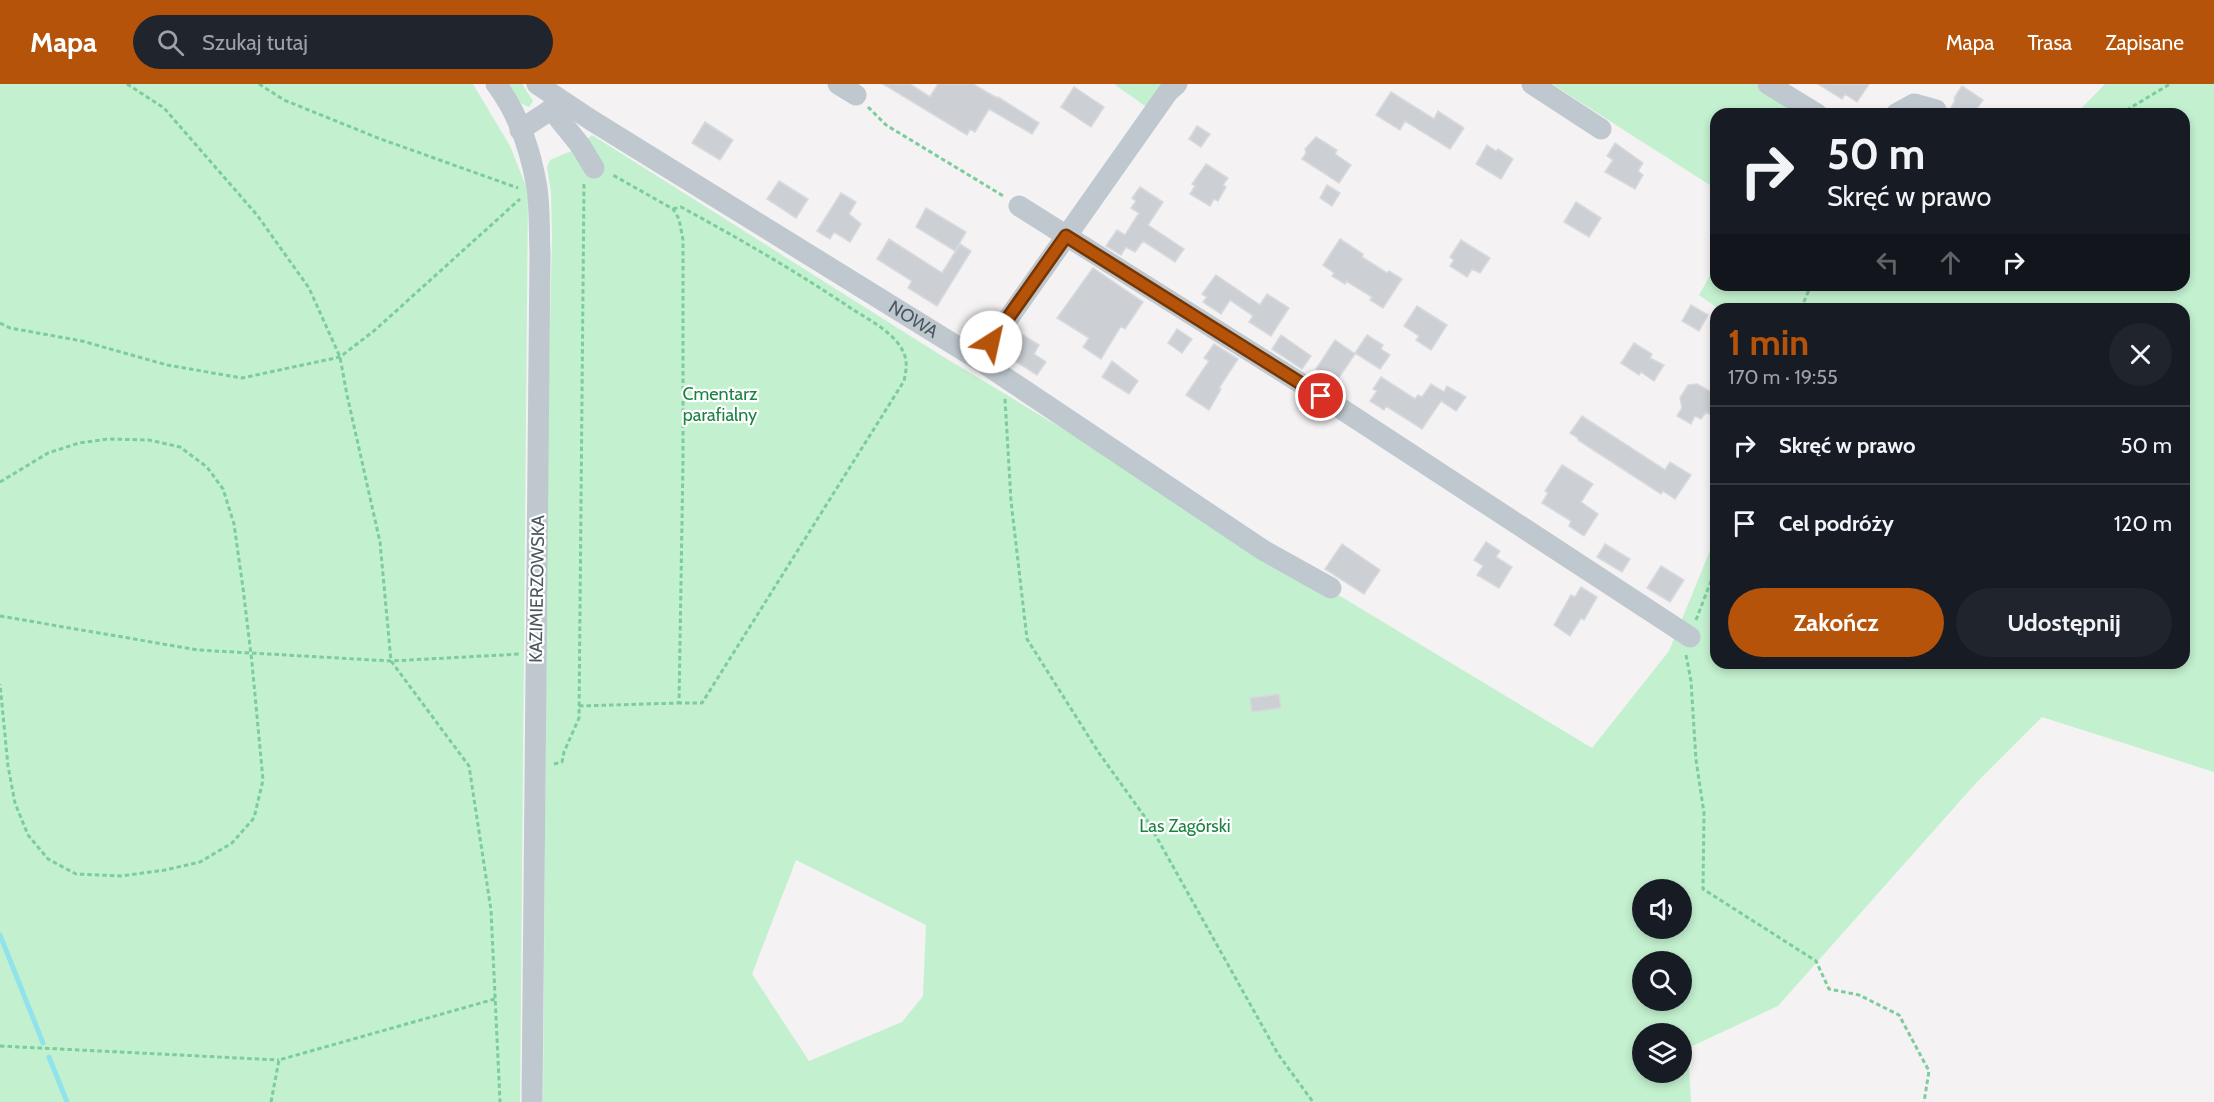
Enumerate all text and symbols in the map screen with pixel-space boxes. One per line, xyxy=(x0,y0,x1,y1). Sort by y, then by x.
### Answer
search box xyxy=(133,15,553,69)
text: Mapa xyxy=(30,25,97,59)
icon: search xyxy=(154,26,187,59)
text: Szukaj tutaj xyxy=(202,29,308,56)
text: Mapa xyxy=(1946,30,1994,55)
text: Trasa xyxy=(2027,30,2072,55)
text: Zapisane xyxy=(2105,30,2184,55)
text: 50 m xyxy=(1827,128,1925,180)
icon: right xyxy=(1728,132,1806,210)
text: Skręć w prawo xyxy=(1827,180,1991,213)
icon: left xyxy=(1871,246,1904,279)
icon: ahead xyxy=(1934,246,1967,279)
icon: right xyxy=(1997,246,2030,279)
street label: NOWA xyxy=(885,296,942,343)
position arrow xyxy=(959,310,1023,374)
text: 1 min xyxy=(1728,320,1809,364)
button: close xyxy=(2109,323,2172,386)
text: 170 m · 19:55 xyxy=(1728,365,1838,389)
pin xyxy=(1295,370,1346,421)
icon: arrive xyxy=(1304,379,1337,412)
park label: Cmentarz parafialny xyxy=(683,383,758,426)
icon: right xyxy=(1728,429,1761,462)
text: Skręć w prawo xyxy=(1779,432,1916,459)
text: 50 m xyxy=(2120,432,2172,459)
icon: arrive xyxy=(1728,507,1761,540)
text: Cel podróży xyxy=(1779,510,1894,537)
text: 120 m xyxy=(2114,510,2172,537)
street label: KAZIMIERZOWSKA xyxy=(525,515,549,663)
button: Zakończ xyxy=(1728,588,1944,657)
button: Udostępnij xyxy=(1956,588,2172,657)
park label: Las Zagórski xyxy=(1139,815,1231,837)
map controls xyxy=(1632,879,1692,1083)
button: sound xyxy=(1632,879,1692,939)
button: search xyxy=(1632,951,1692,1011)
button: layers xyxy=(1632,1023,1692,1083)

